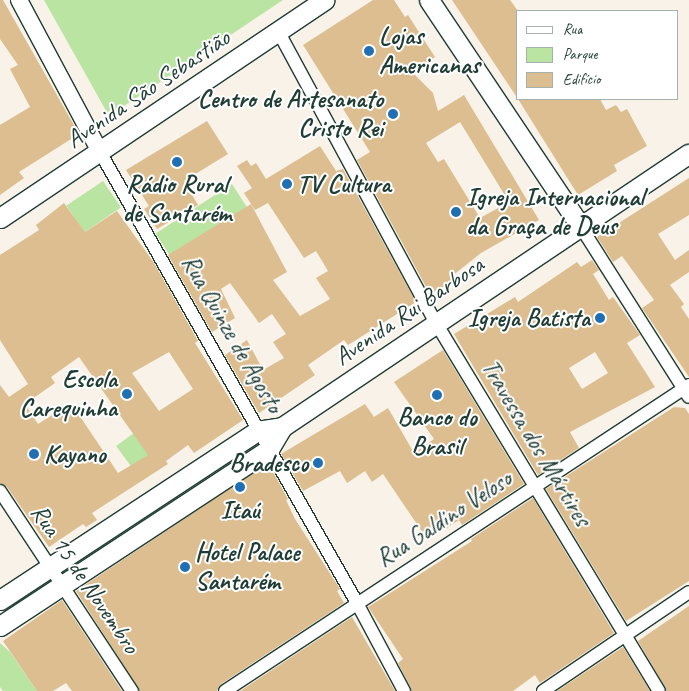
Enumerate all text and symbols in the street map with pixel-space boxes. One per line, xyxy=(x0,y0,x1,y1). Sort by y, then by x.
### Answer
legend xyxy=(516,10,679,100)
text: Rua xyxy=(563,20,582,39)
place label: Lojas Americanas xyxy=(379,22,480,81)
street label: Avenida São Sebastião xyxy=(61,23,235,155)
marker: Lojas Americanas xyxy=(363,45,375,57)
text: Parque xyxy=(563,45,597,64)
text: Edifício xyxy=(563,70,600,89)
place label: Centro de Artesanato Cristo Rei xyxy=(198,85,383,144)
marker: Centro de Artesanato Cristo Rei xyxy=(387,108,399,120)
marker: Rádio Rural de Santarém xyxy=(171,156,183,168)
place label: TV Cultura xyxy=(297,169,390,199)
place label: Rádio Rural de Santarém xyxy=(122,170,232,229)
marker: TV Cultura xyxy=(281,178,293,190)
place label: Igreja Internacional da Graça de Deus xyxy=(466,183,642,242)
marker: Igreja Internacional da Graça de Deus xyxy=(450,206,462,218)
street label: Rua Quinze de Agosto xyxy=(175,250,289,418)
street label: Avenida Rui Barbosa xyxy=(328,250,490,372)
place label: Igreja Batista xyxy=(467,303,590,333)
marker: Igreja Batista xyxy=(594,312,606,324)
street label: Travessa dos Mártires xyxy=(475,354,597,532)
place label: Escola Carequinha xyxy=(19,365,117,424)
marker: Escola Carequinha xyxy=(121,388,133,400)
marker: Banco do Brasil xyxy=(431,389,443,401)
place label: Banco do Brasil xyxy=(398,403,476,462)
place label: Kayano xyxy=(44,439,106,469)
marker: Kayano xyxy=(28,448,40,460)
place label: Bradesco xyxy=(230,448,308,478)
marker: Bradesco xyxy=(312,457,324,469)
street label: Rua Galdino Veloso xyxy=(370,464,518,574)
marker: Itaú xyxy=(234,481,246,493)
place label: Itaú xyxy=(220,495,260,525)
street label: Rua 15 de Novembro xyxy=(24,498,146,660)
place label: Hotel Palace Santarém xyxy=(195,538,299,597)
marker: Hotel Palace Santarém xyxy=(179,561,191,573)

